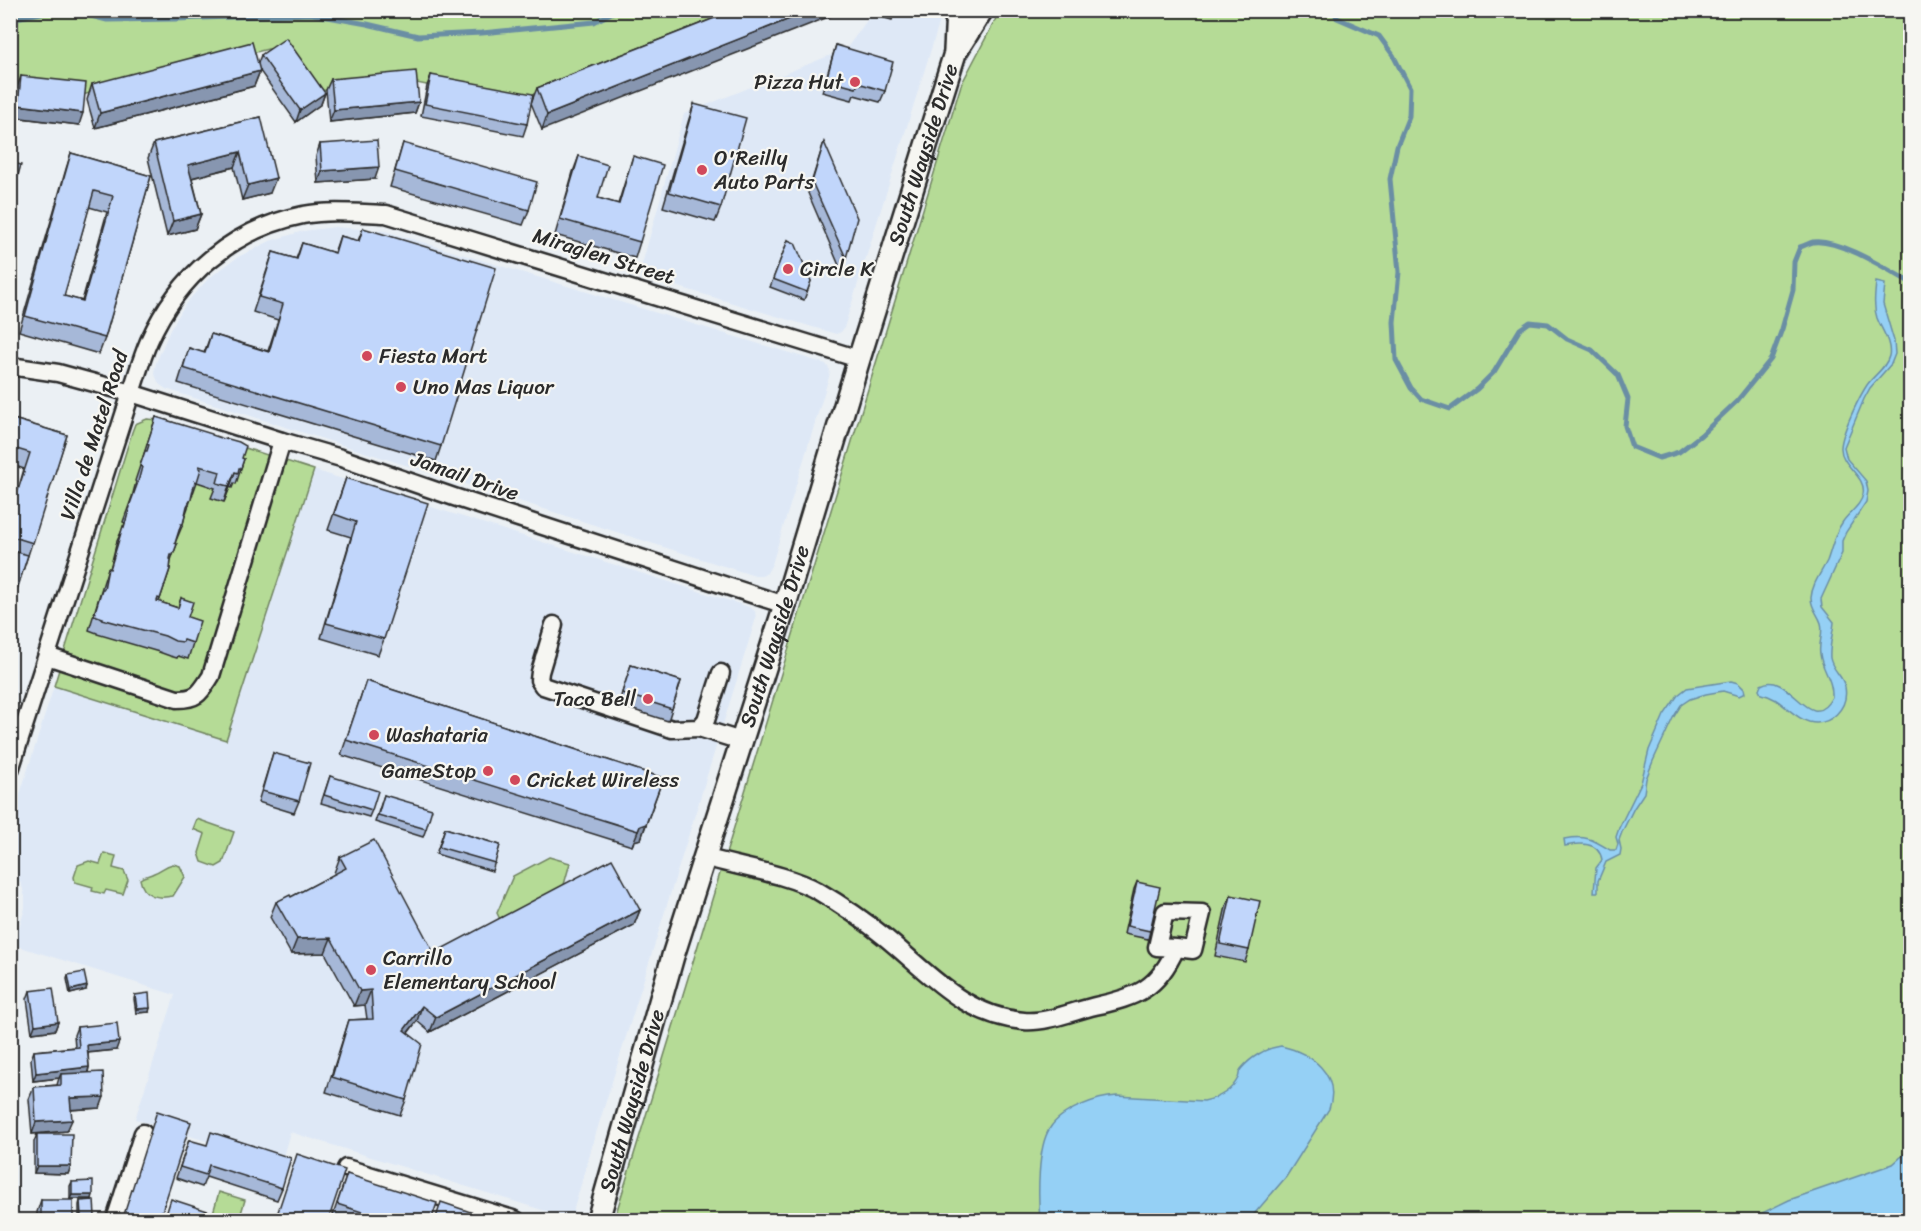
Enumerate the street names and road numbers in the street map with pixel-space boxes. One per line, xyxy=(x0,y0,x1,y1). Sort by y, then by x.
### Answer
street label: South Wayside Drive xyxy=(877,59,970,250)
street label: Miraglen Street xyxy=(528,216,680,296)
street label: Villa de Matel Road xyxy=(49,343,140,525)
street label: Jamail Drive xyxy=(405,440,524,512)
street label: South Wayside Drive xyxy=(728,540,821,732)
street label: South Wayside Drive xyxy=(588,1004,676,1197)

